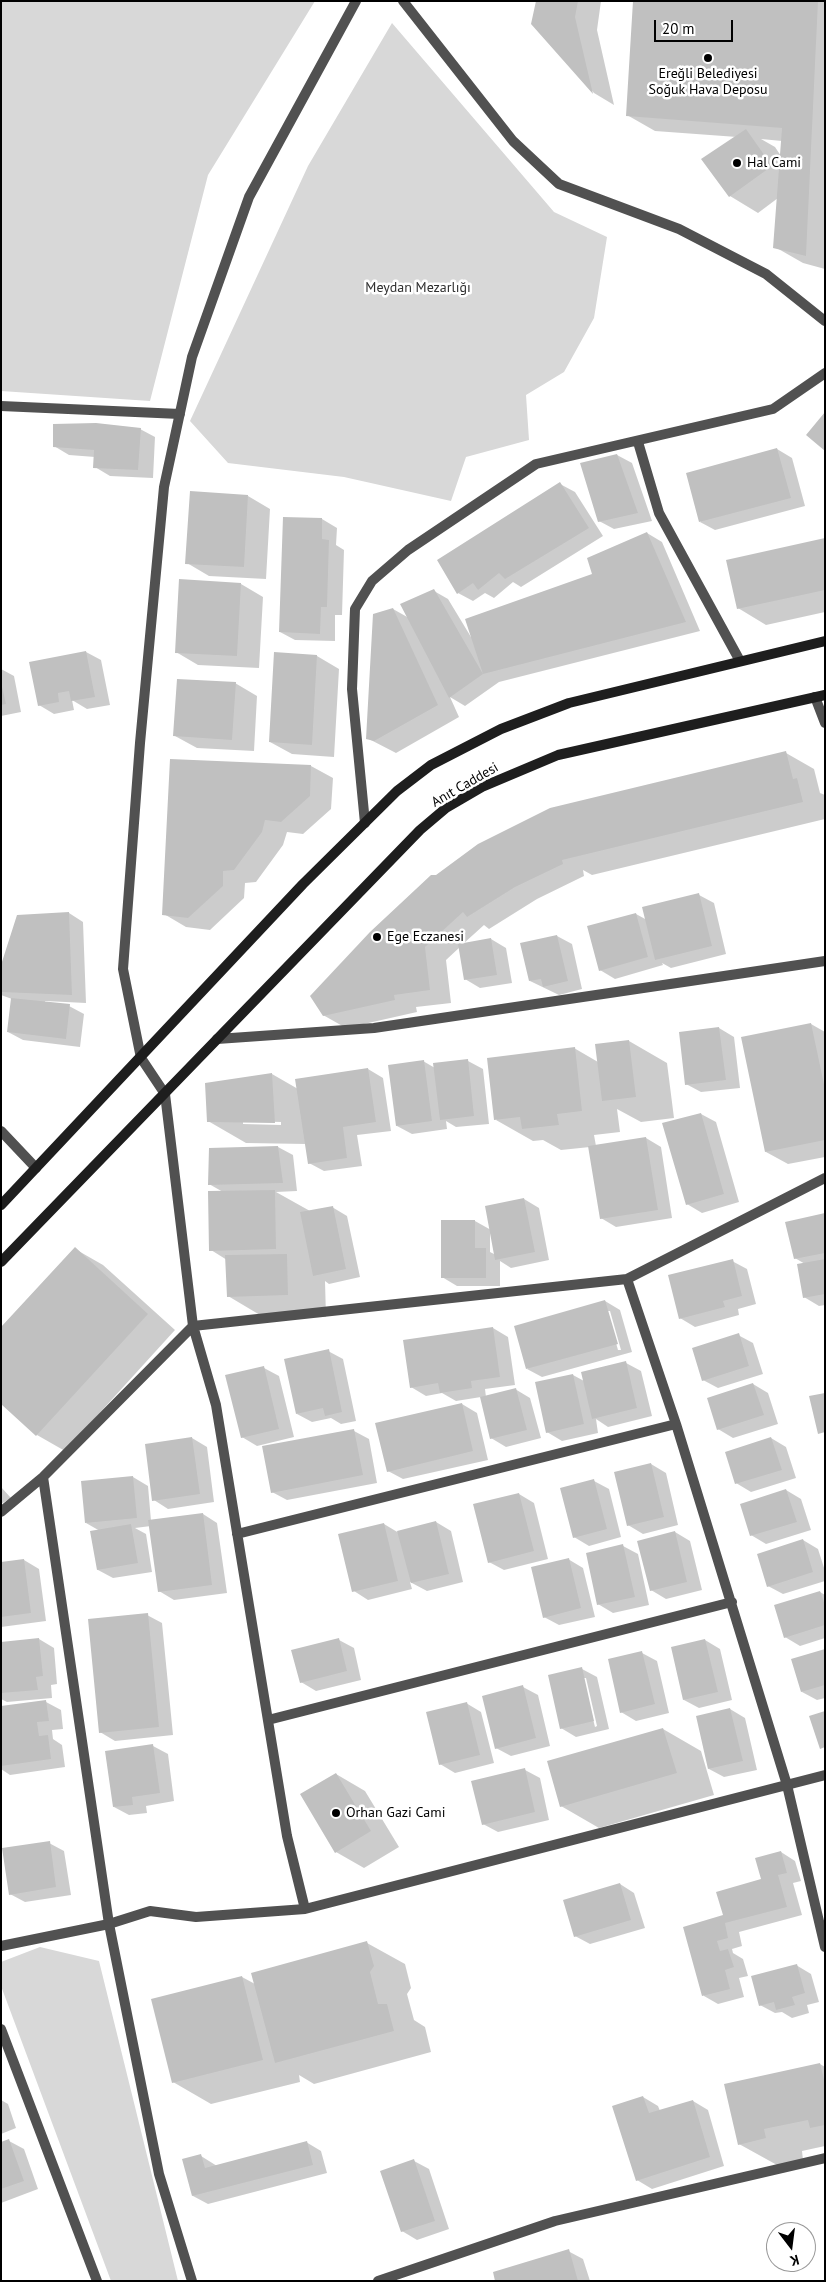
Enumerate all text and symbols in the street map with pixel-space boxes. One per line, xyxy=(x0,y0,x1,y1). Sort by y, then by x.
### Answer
scale bar xyxy=(656,10,735,42)
text: 20 m xyxy=(662,19,695,38)
marker: Ereğli Belediyesi Soğuk Hava Deposu xyxy=(702,52,714,64)
place label: Ereğli Belediyesi Soğuk Hava Deposu xyxy=(648,66,768,98)
place label: Hal Cami xyxy=(747,155,801,171)
marker: Hal Cami xyxy=(731,157,743,169)
park label: Meydan Mezarlığı xyxy=(365,280,471,296)
street label: Anıt Caddesi xyxy=(428,759,502,811)
place label: Ege Eczanesi xyxy=(387,929,464,945)
marker: Ege Eczanesi xyxy=(371,931,383,943)
place label: Orhan Gazi Cami xyxy=(346,1805,445,1821)
marker: Orhan Gazi Cami xyxy=(330,1807,342,1819)
north arrow xyxy=(766,2222,816,2272)
text: K xyxy=(788,2251,801,2270)

